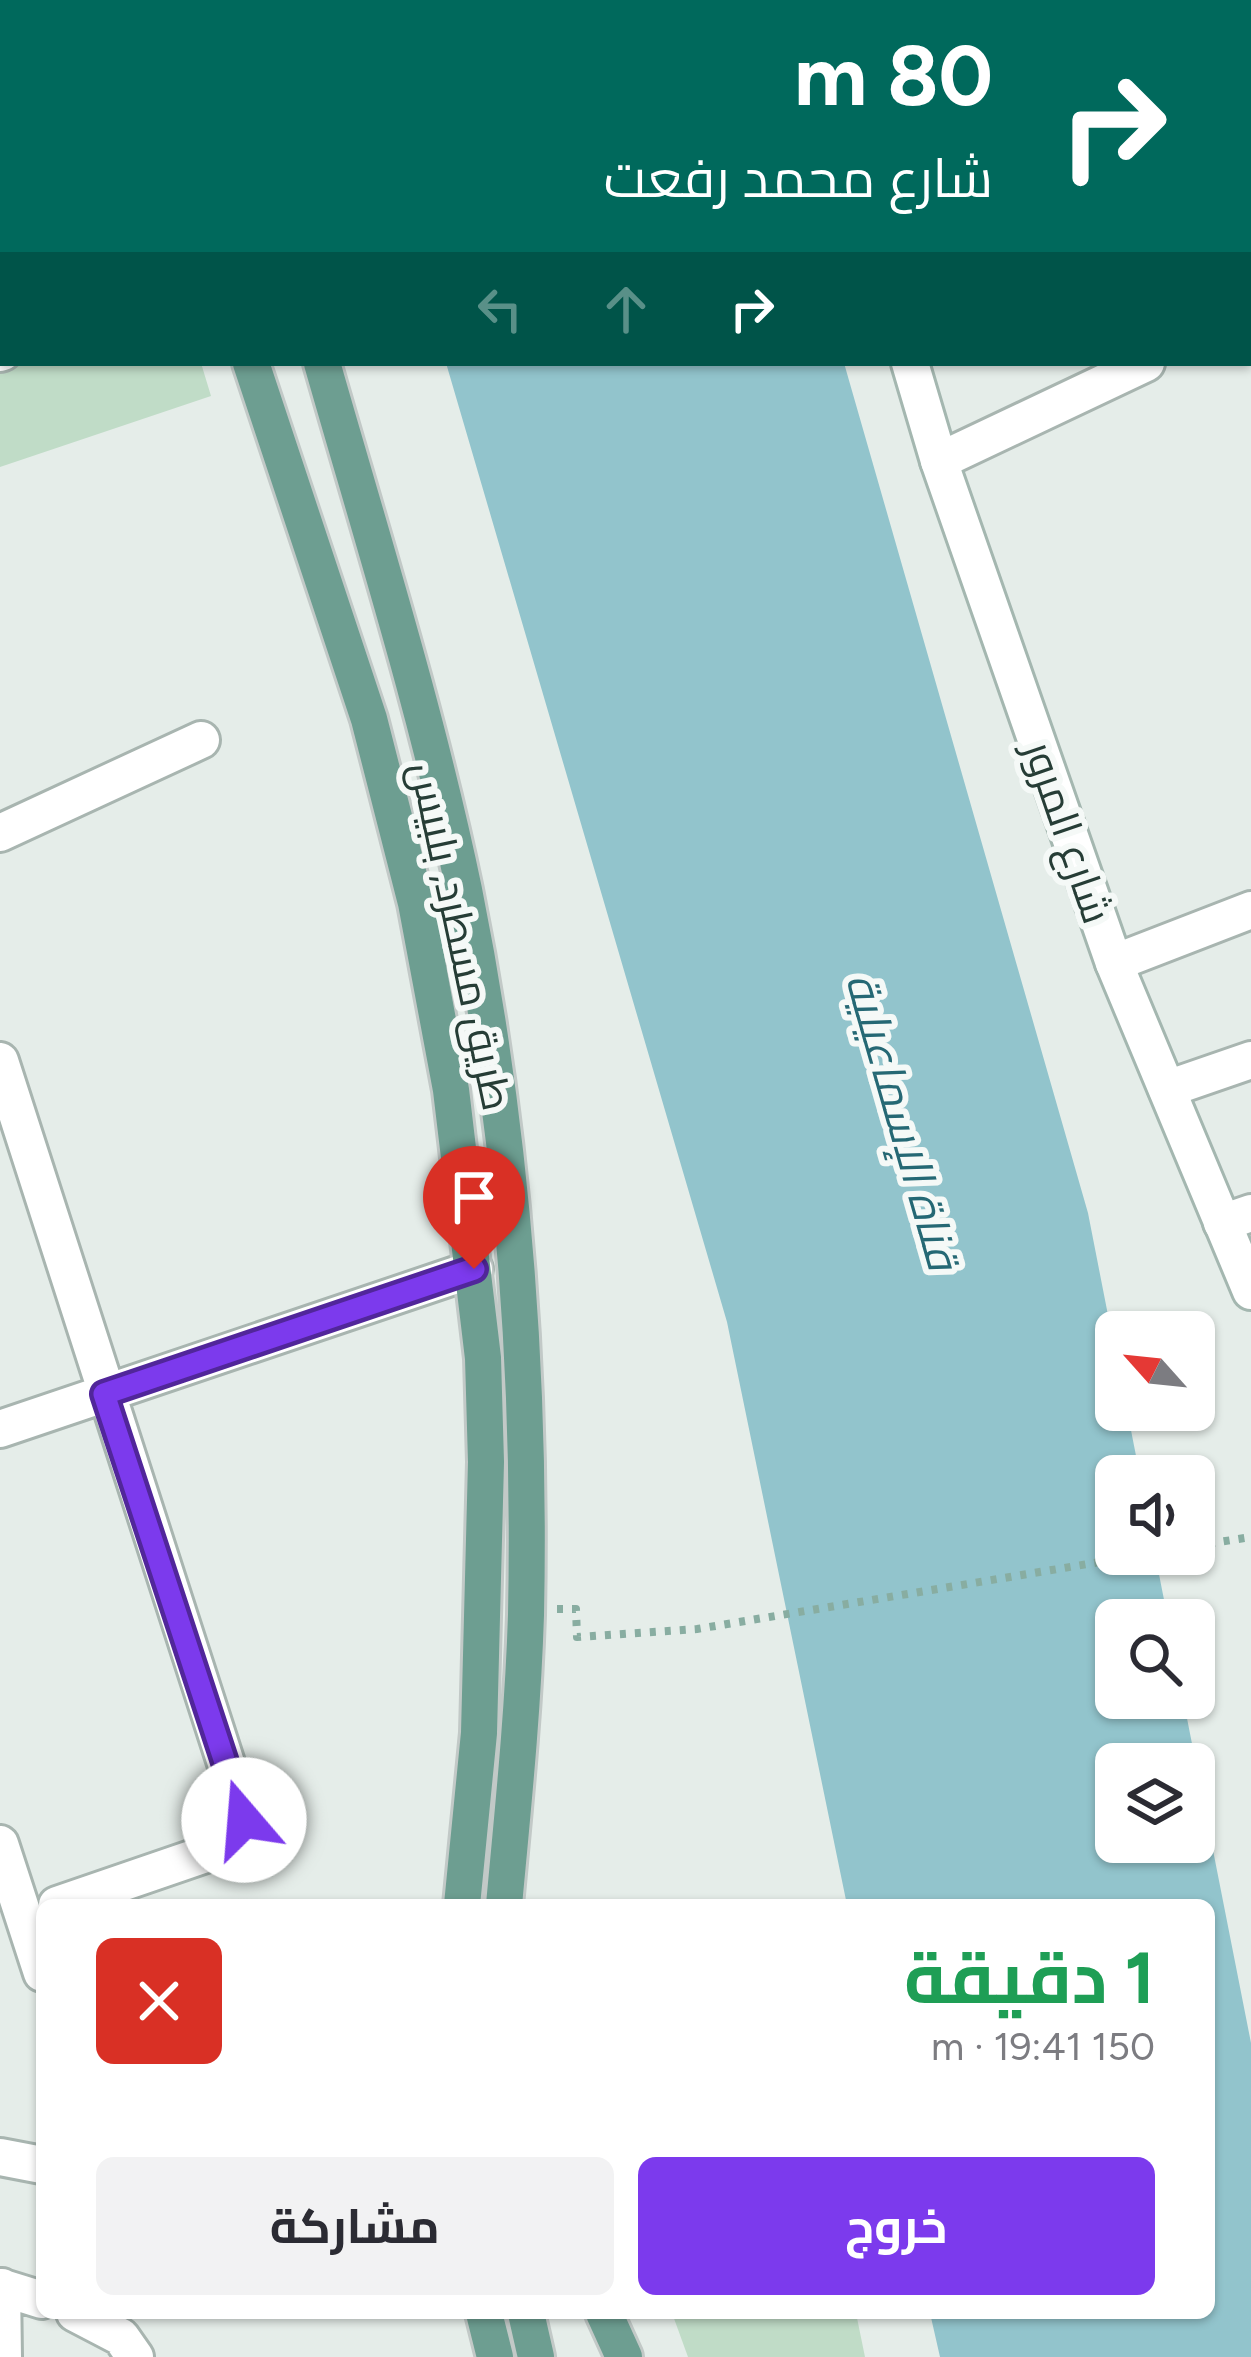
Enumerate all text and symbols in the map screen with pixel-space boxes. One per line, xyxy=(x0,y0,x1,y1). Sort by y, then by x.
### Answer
text: 80 m xyxy=(794,25,993,126)
icon: right xyxy=(1035,48,1191,204)
text: شارع محمد رفعت xyxy=(604,146,993,211)
icon: left xyxy=(467,276,533,342)
icon: ahead xyxy=(593,276,659,342)
icon: right xyxy=(719,276,785,342)
street label: شارع المرور xyxy=(1011,732,1123,931)
street label: طريق مسطرد, بلبيس xyxy=(399,757,523,1115)
water label: قناة الإسماعيلية xyxy=(833,966,972,1279)
pin xyxy=(423,1146,525,1269)
icon: arrive xyxy=(441,1164,507,1230)
north arrow xyxy=(1095,1311,1215,1431)
map controls xyxy=(1095,1311,1215,1863)
button: sound xyxy=(1095,1455,1215,1575)
button: search xyxy=(1095,1599,1215,1719)
button: layers xyxy=(1095,1743,1215,1863)
position arrow xyxy=(181,1757,307,1883)
text: 1 دقيقة xyxy=(904,1935,1155,2021)
button: close xyxy=(96,1938,222,2064)
text: 150 m · 19:41 xyxy=(931,2023,1155,2070)
button: مشاركة xyxy=(96,2157,614,2295)
button: خروج xyxy=(638,2157,1155,2295)

